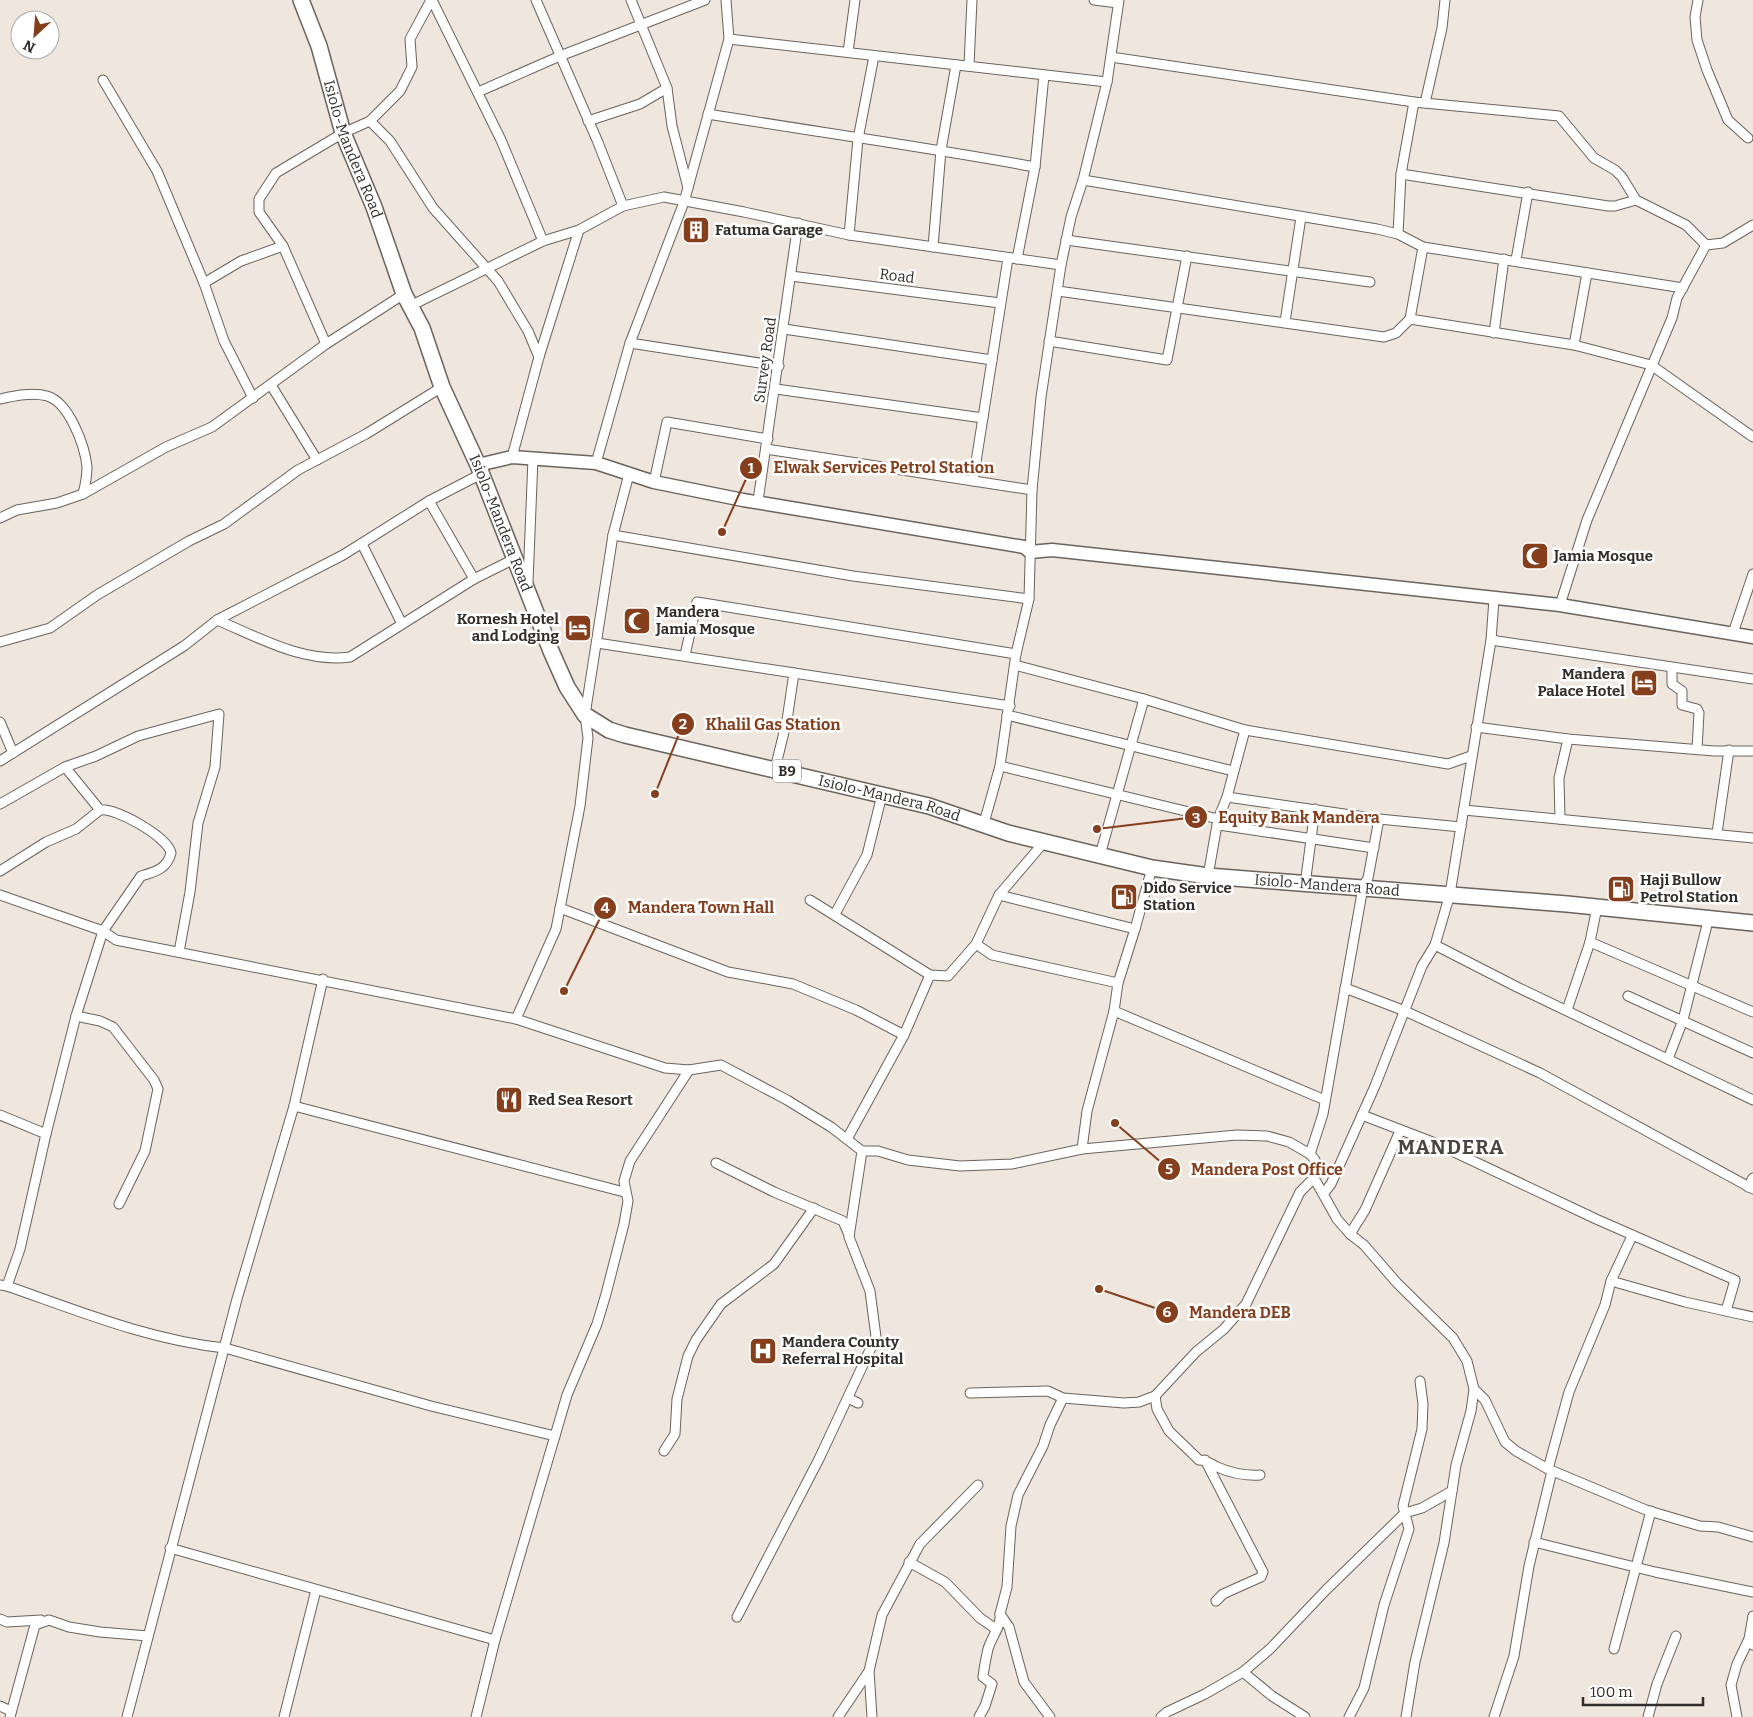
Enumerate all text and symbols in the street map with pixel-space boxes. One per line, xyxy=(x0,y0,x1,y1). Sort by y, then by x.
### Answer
north arrow xyxy=(10,10,60,60)
text: N xyxy=(21,36,38,56)
street label: Isiolo-Mandera Road xyxy=(320,78,386,220)
building icon: Fatuma Garage xyxy=(681,215,711,245)
place label: Fatuma Garage xyxy=(715,221,823,239)
street label: Road xyxy=(878,265,916,287)
street label: Survey Road xyxy=(750,316,780,404)
street label: Isiolo-Mandera Road xyxy=(465,452,536,594)
callout: Elwak Services Petrol Station xyxy=(739,452,1005,483)
text: Elwak Services Petrol Station xyxy=(774,458,995,477)
text: 1 xyxy=(748,459,755,477)
mosque icon: Jamia Mosque xyxy=(1520,541,1550,571)
place label: Jamia Mosque xyxy=(1553,547,1653,565)
place label: Mandera Jamia Mosque xyxy=(655,603,755,638)
mosque icon: Mandera Jamia Mosque xyxy=(622,606,652,636)
place label: Kornesh Hotel and Lodging xyxy=(457,610,559,645)
hotel icon: Kornesh Hotel and Lodging xyxy=(563,613,593,643)
place label: Mandera Palace Hotel xyxy=(1537,665,1626,700)
hotel icon: Mandera Palace Hotel xyxy=(1629,668,1659,698)
callout: Khalil Gas Station xyxy=(670,709,850,740)
text: 2 xyxy=(679,715,687,733)
text: Khalil Gas Station xyxy=(705,715,841,734)
road number: B9 xyxy=(773,759,801,782)
street label: Isiolo-Mandera Road xyxy=(817,771,963,825)
callout: Equity Bank Mandera xyxy=(1184,802,1390,833)
text: Equity Bank Mandera xyxy=(1218,808,1380,827)
text: 3 xyxy=(1192,809,1200,827)
street label: Isiolo-Mandera Road xyxy=(1254,871,1401,900)
place label: Haji Bullow Petrol Station xyxy=(1640,871,1738,906)
fuel station icon: Haji Bullow Petrol Station xyxy=(1606,874,1636,904)
place label: Dido Service Station xyxy=(1143,879,1232,914)
fuel station icon: Dido Service Station xyxy=(1109,882,1139,912)
callout: Mandera Town Hall xyxy=(592,892,784,923)
text: Mandera Town Hall xyxy=(628,898,774,917)
text: 4 xyxy=(600,899,610,917)
restaurant icon: Red Sea Resort xyxy=(494,1085,524,1115)
place label: Red Sea Resort xyxy=(528,1091,633,1109)
district label: MANDERA xyxy=(1397,1135,1505,1159)
callout: Mandera Post Office xyxy=(1157,1154,1353,1185)
text: 5 xyxy=(1165,1160,1173,1178)
text: Mandera Post Office xyxy=(1191,1160,1343,1179)
callout: Mandera DEB xyxy=(1154,1297,1301,1328)
text: 6 xyxy=(1163,1303,1172,1321)
text: Mandera DEB xyxy=(1189,1303,1291,1322)
place label: Mandera County Referral Hospital xyxy=(782,1333,904,1368)
hospital icon: Mandera County Referral Hospital xyxy=(748,1336,778,1366)
scale bar xyxy=(1583,1674,1703,1706)
text: 100 m xyxy=(1590,1683,1633,1701)

